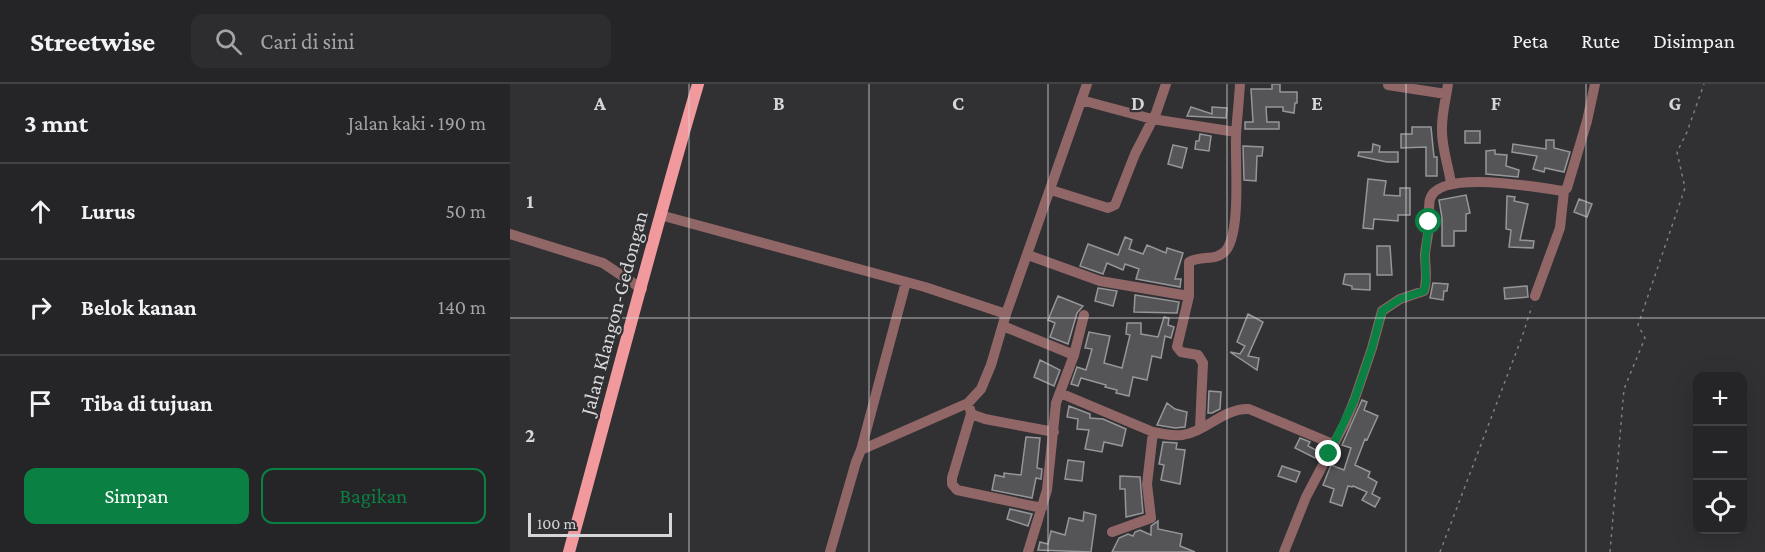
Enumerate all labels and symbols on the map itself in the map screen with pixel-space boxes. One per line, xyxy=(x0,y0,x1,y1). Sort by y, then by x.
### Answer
text: A xyxy=(593,92,607,114)
text: B xyxy=(773,92,785,114)
text: C xyxy=(952,92,964,114)
text: D xyxy=(1131,92,1145,114)
text: E xyxy=(1311,92,1323,114)
text: F xyxy=(1491,92,1502,114)
text: G xyxy=(1669,92,1682,114)
text: 1 xyxy=(526,190,534,212)
street label: Jalan Klangon-Gedongan xyxy=(575,208,653,420)
route start xyxy=(1415,208,1441,234)
text: 2 xyxy=(525,424,535,446)
route end xyxy=(1315,440,1341,466)
scale bar xyxy=(528,510,672,538)

